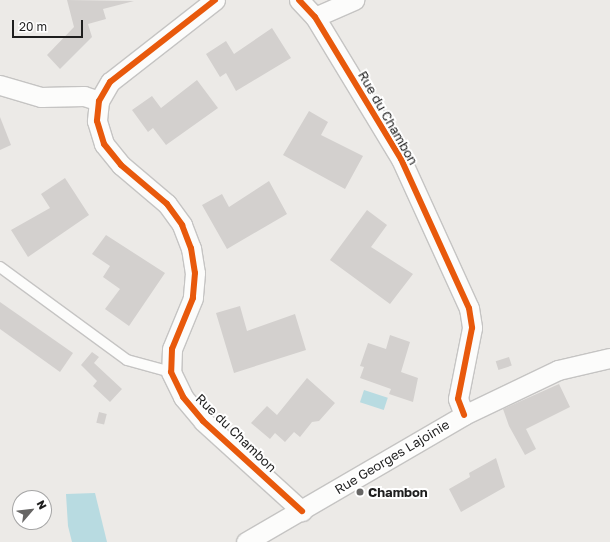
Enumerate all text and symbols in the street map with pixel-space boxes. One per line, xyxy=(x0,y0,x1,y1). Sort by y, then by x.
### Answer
scale bar xyxy=(14,12,85,38)
text: 20 m xyxy=(19,19,47,34)
street label: Rue du Chambon xyxy=(355,68,421,168)
street label: Rue du Chambon xyxy=(193,391,279,475)
street label: Rue Georges Lajoinie xyxy=(332,417,452,497)
place label: Chambon xyxy=(368,484,428,500)
marker: Chambon xyxy=(355,487,365,497)
north arrow xyxy=(12,490,52,530)
text: N xyxy=(34,498,50,511)

